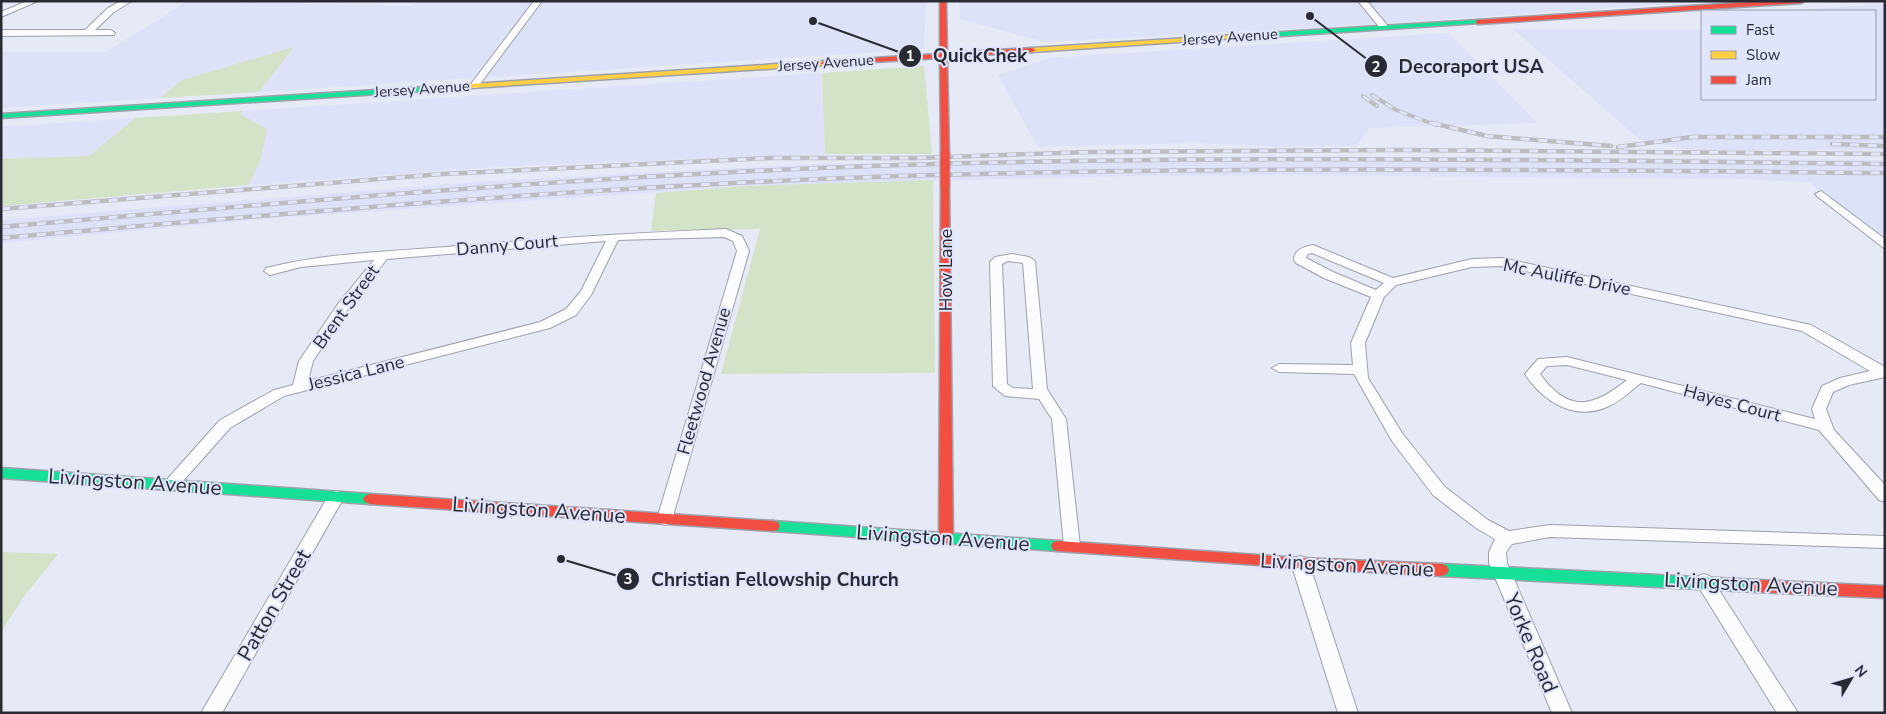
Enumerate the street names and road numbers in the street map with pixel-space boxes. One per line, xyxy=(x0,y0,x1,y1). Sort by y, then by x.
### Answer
street label: Jersey Avenue xyxy=(1180,24,1279,50)
street label: Jersey Avenue xyxy=(776,50,875,76)
street label: Jersey Avenue xyxy=(372,76,471,102)
street label: Danny Court xyxy=(455,229,560,261)
street label: How Lane xyxy=(934,229,958,311)
street label: Mc Auliffe Drive xyxy=(1501,253,1633,301)
street label: Brent Street xyxy=(307,260,385,354)
street label: Fleetwood Avenue xyxy=(672,305,736,457)
street label: Jessica Lane xyxy=(304,349,407,397)
street label: Hayes Court xyxy=(1681,378,1784,428)
street label: Livingston Avenue xyxy=(47,462,223,502)
street label: Livingston Avenue xyxy=(451,490,627,530)
street label: Livingston Avenue xyxy=(855,518,1031,558)
street label: Patton Street xyxy=(231,544,318,666)
street label: Livingston Avenue xyxy=(1259,546,1435,584)
street label: Livingston Avenue xyxy=(1663,565,1839,603)
street label: Yorke Road xyxy=(1497,588,1565,697)

